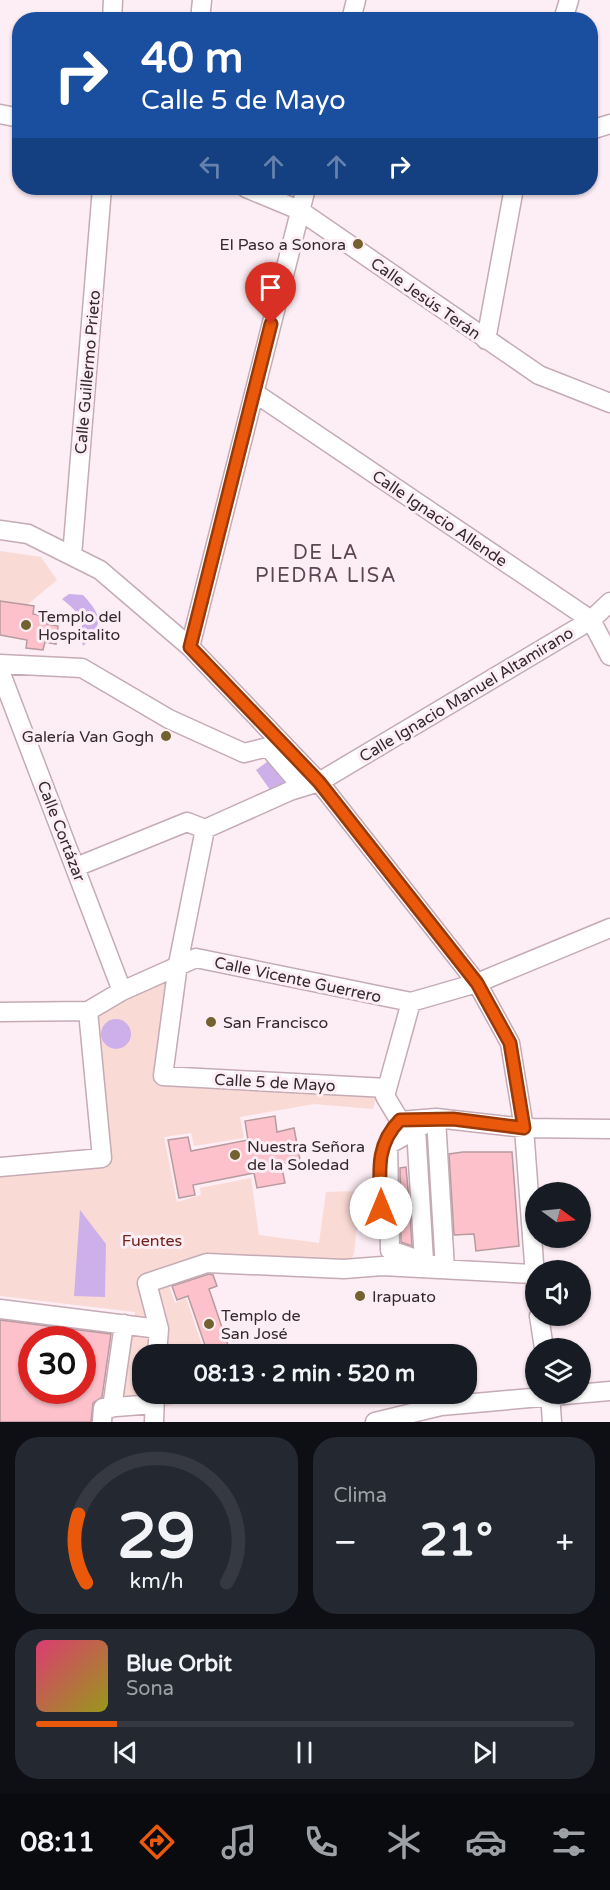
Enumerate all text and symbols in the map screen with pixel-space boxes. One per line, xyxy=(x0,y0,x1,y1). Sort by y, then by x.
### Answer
text: 40 m xyxy=(141,33,243,84)
icon: right xyxy=(42,36,120,114)
text: Calle 5 de Mayo xyxy=(141,84,346,117)
icon: left xyxy=(194,150,227,183)
icon: ahead xyxy=(257,150,290,183)
icon: ahead xyxy=(320,150,353,183)
icon: right xyxy=(383,150,416,183)
place label: El Paso a Sonora xyxy=(219,235,346,255)
marker: El Paso a Sonora xyxy=(351,237,365,251)
street label: Calle Jesús Terán xyxy=(367,253,484,344)
pin xyxy=(245,262,296,324)
icon: arrive xyxy=(254,271,287,304)
street label: Calle Guillermo Prieto xyxy=(71,289,105,455)
street label: Calle Ignacio Allende xyxy=(368,466,511,571)
district label: DE LA PIEDRA LISA xyxy=(255,541,397,588)
place label: Templo del Hospitalito xyxy=(38,607,122,645)
marker: Templo del Hospitalito xyxy=(19,618,33,632)
street label: Calle Ignacio Manuel Altamirano xyxy=(356,623,577,767)
place label: Galería Van Gogh xyxy=(22,727,154,747)
marker: Galería Van Gogh xyxy=(159,729,173,743)
street label: Calle Cortázar xyxy=(33,778,90,885)
street label: Calle Vicente Guerrero xyxy=(213,953,383,1007)
place label: San Francisco xyxy=(223,1013,328,1033)
marker: San Francisco xyxy=(204,1015,218,1029)
street label: Calle 5 de Mayo xyxy=(214,1070,336,1096)
place label: Nuestra Señora de la Soledad xyxy=(247,1137,365,1175)
marker: Nuestra Señora de la Soledad xyxy=(228,1148,242,1162)
position arrow xyxy=(349,1176,413,1240)
north arrow xyxy=(525,1182,591,1248)
map controls xyxy=(525,1182,591,1404)
park label: Fuentes xyxy=(122,1231,182,1251)
button: sound xyxy=(525,1260,591,1326)
place label: Irapuato xyxy=(372,1287,436,1307)
marker: Irapuato xyxy=(353,1289,367,1303)
place label: Templo de San José xyxy=(221,1306,301,1344)
marker: Templo de San José xyxy=(202,1317,216,1331)
speed limit sign: 30 xyxy=(18,1326,96,1404)
button: layers xyxy=(525,1338,591,1404)
text: 08:13 · 2 min · 520 m xyxy=(194,1361,415,1387)
text: Clima xyxy=(334,1484,387,1508)
text: 29 xyxy=(117,1500,195,1575)
text: 21° xyxy=(419,1514,493,1568)
text: − xyxy=(334,1523,357,1562)
text: + xyxy=(555,1523,574,1562)
text: km/h xyxy=(129,1568,183,1594)
text: Blue Orbit xyxy=(126,1651,232,1677)
text: Sona xyxy=(126,1677,174,1701)
icon: previous xyxy=(109,1736,142,1769)
icon: pause xyxy=(288,1736,321,1769)
icon: next xyxy=(468,1736,501,1769)
icon: directions xyxy=(136,1821,178,1863)
icon: music xyxy=(218,1821,260,1863)
icon: phone xyxy=(300,1821,342,1863)
icon: climate xyxy=(383,1821,425,1863)
icon: car xyxy=(465,1821,507,1863)
icon: filters xyxy=(548,1821,590,1863)
text: 08:11 xyxy=(20,1826,95,1859)

